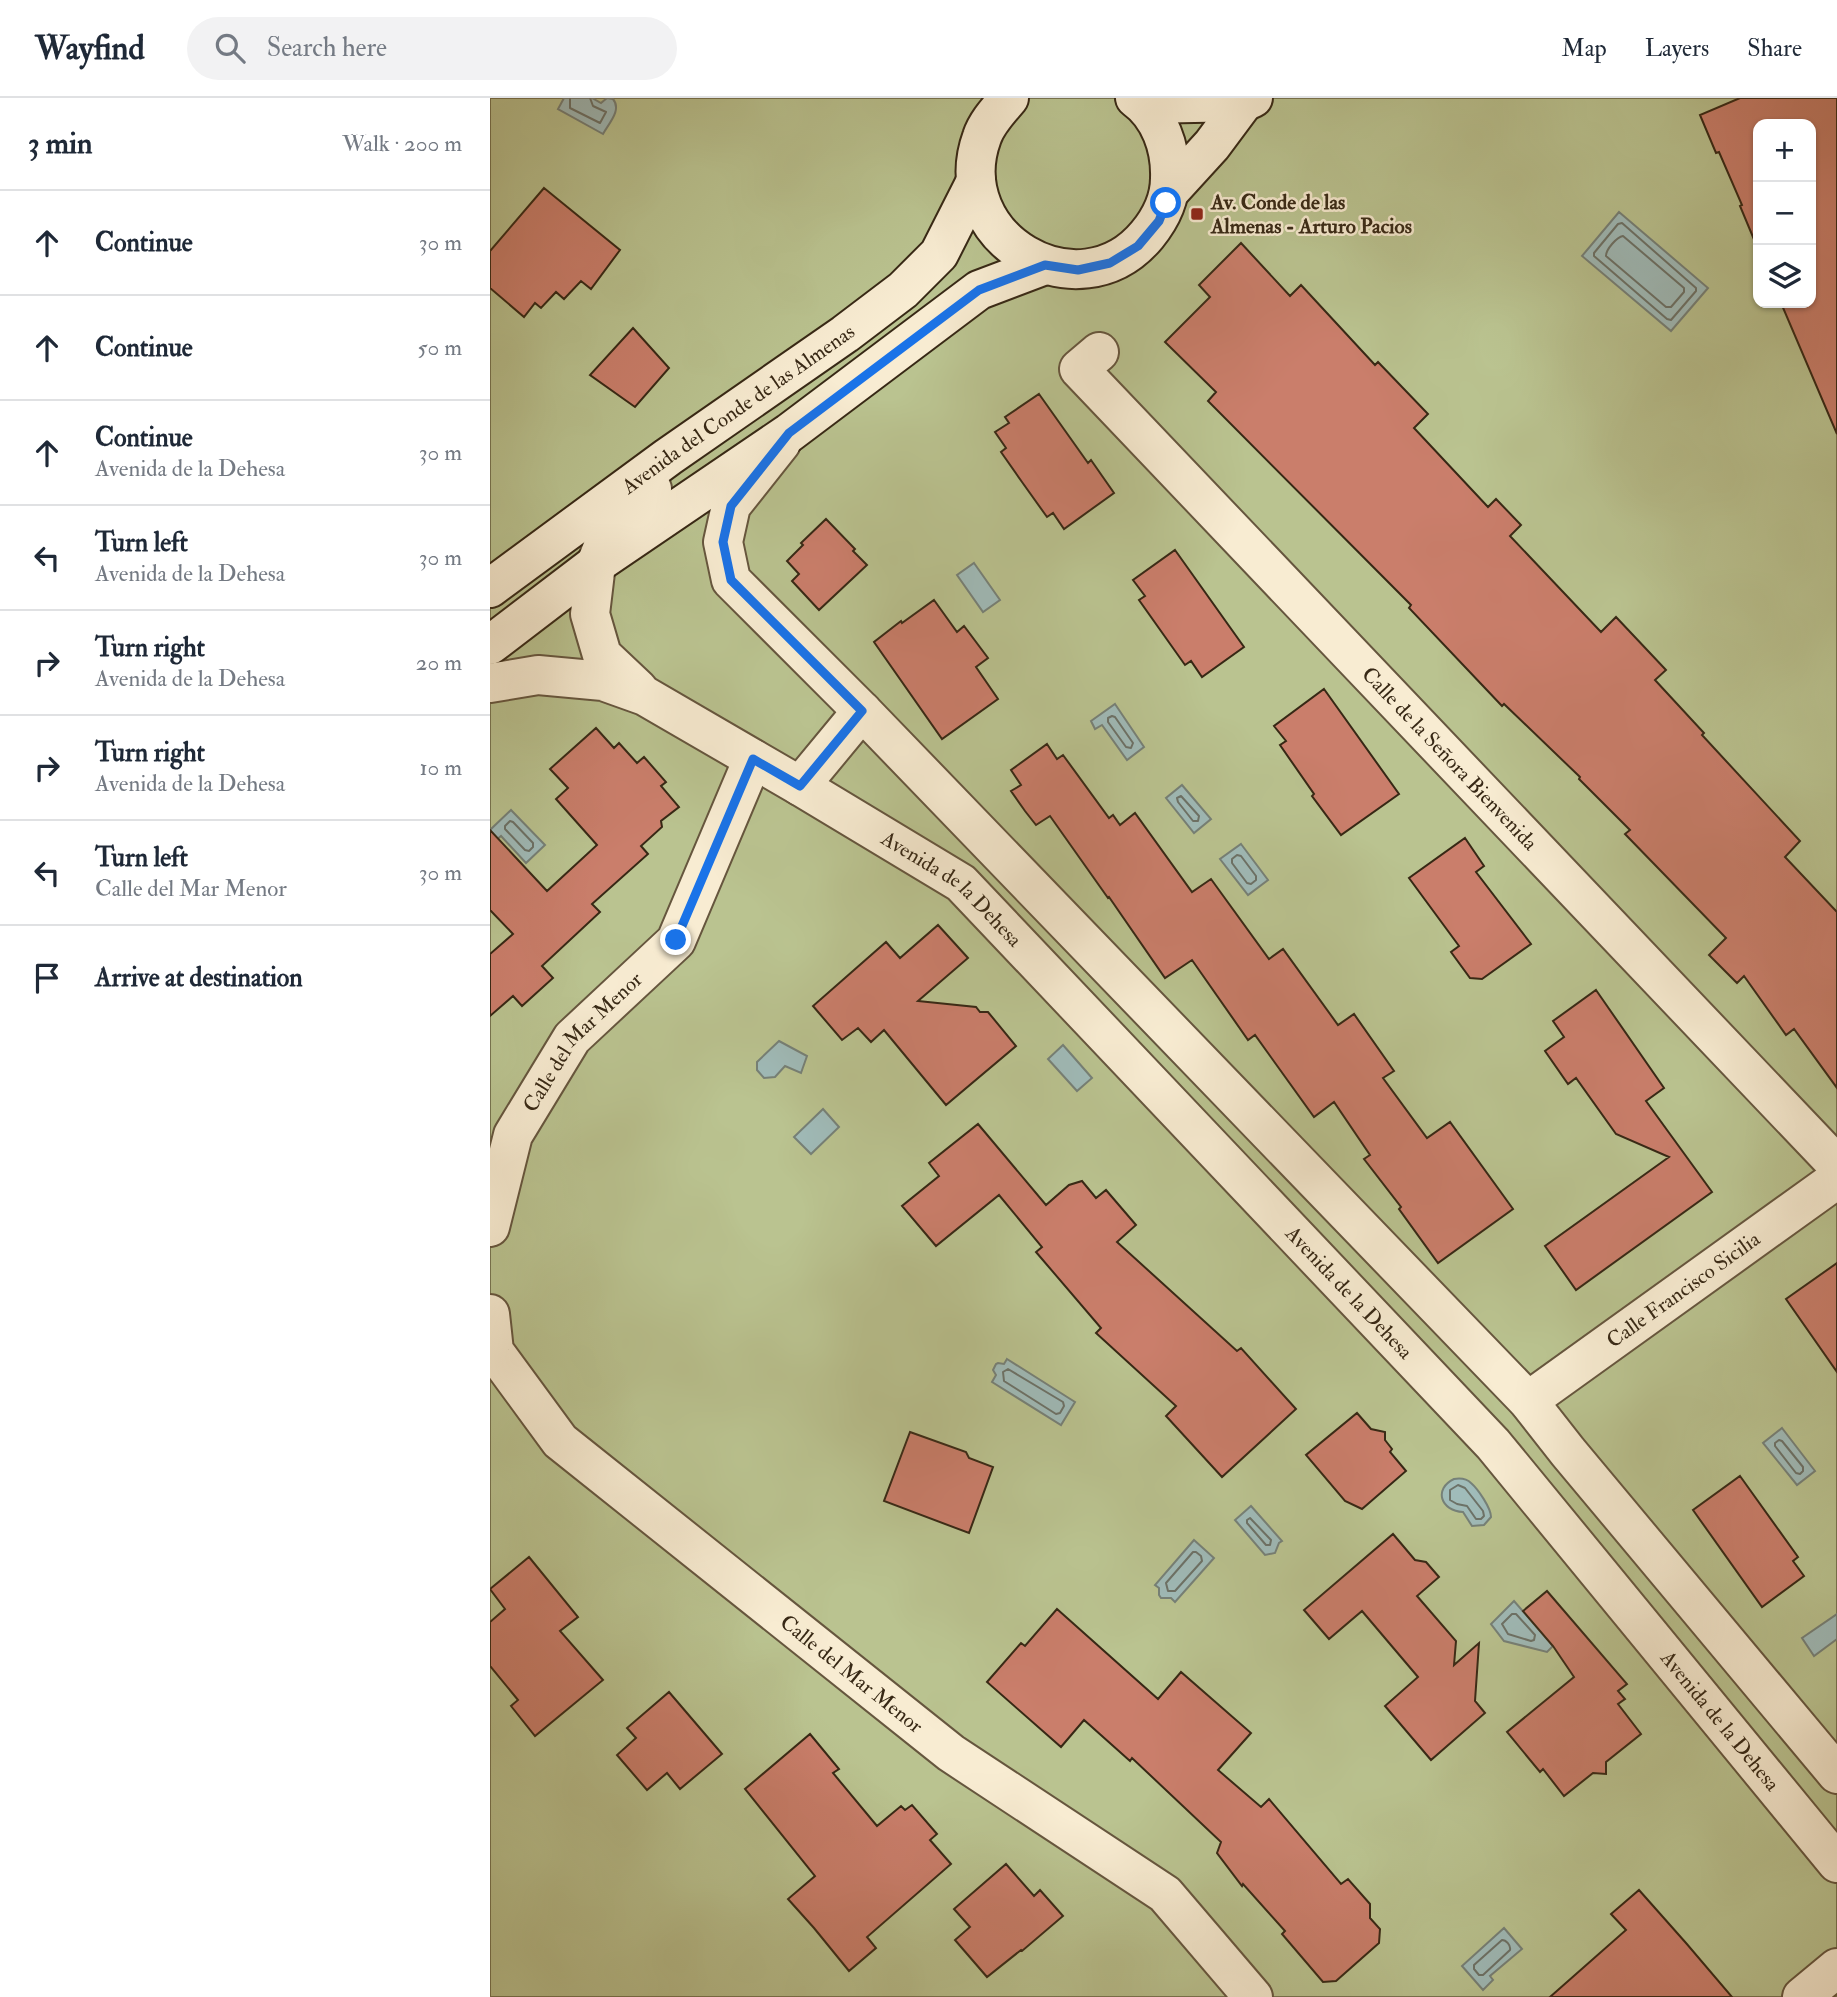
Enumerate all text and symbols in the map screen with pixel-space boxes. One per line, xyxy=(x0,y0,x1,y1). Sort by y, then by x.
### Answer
search box xyxy=(187,17,677,80)
text: Wayfind xyxy=(35,28,145,69)
icon: search xyxy=(211,29,249,67)
text: Search here xyxy=(267,32,387,64)
text: Map xyxy=(1562,33,1607,64)
text: Layers xyxy=(1645,33,1709,64)
text: Share xyxy=(1747,33,1802,64)
map controls xyxy=(1753,119,1816,308)
button: + xyxy=(1753,119,1816,182)
text: 3 min xyxy=(28,125,93,162)
text: Walk · 200 m xyxy=(342,129,462,158)
button: − xyxy=(1753,182,1816,245)
route start xyxy=(1150,187,1181,218)
place label: Av. Conde de las Almenas - Arturo Pacios xyxy=(1210,189,1412,240)
marker: Av. Conde de las Almenas - Arturo Pacios xyxy=(1189,206,1205,222)
icon: ahead xyxy=(28,224,66,262)
text: Continue xyxy=(95,227,193,259)
text: 30 m xyxy=(419,228,462,257)
button: layers xyxy=(1753,245,1816,308)
street label: Avenida del Conde de las Almenas xyxy=(615,318,860,501)
icon: ahead xyxy=(28,329,66,367)
text: Continue xyxy=(95,332,193,364)
text: 50 m xyxy=(418,333,462,362)
text: Continue xyxy=(95,422,193,454)
icon: ahead xyxy=(28,434,66,472)
text: 30 m xyxy=(419,438,462,467)
text: Avenida de la Dehesa xyxy=(95,454,285,483)
text: Turn left xyxy=(95,527,188,559)
icon: left xyxy=(28,539,66,577)
text: 30 m xyxy=(419,543,462,572)
text: Avenida de la Dehesa xyxy=(95,559,285,588)
text: Turn right xyxy=(95,632,205,664)
icon: right xyxy=(28,644,66,682)
text: 20 m xyxy=(416,648,462,677)
street label: Calle de la Señora Bienvenida xyxy=(1356,661,1544,856)
text: Avenida de la Dehesa xyxy=(95,664,285,693)
text: Turn right xyxy=(95,737,205,769)
icon: right xyxy=(28,749,66,787)
text: 10 m xyxy=(419,753,462,782)
text: Avenida de la Dehesa xyxy=(95,769,285,798)
street label: Avenida de la Dehesa xyxy=(876,824,1028,953)
text: Turn left xyxy=(95,842,188,874)
icon: left xyxy=(28,854,66,892)
text: 30 m xyxy=(419,858,462,887)
text: Calle del Mar Menor xyxy=(95,874,287,903)
route end xyxy=(660,924,691,955)
icon: arrive xyxy=(28,959,66,997)
text: Arrive at destination xyxy=(95,962,303,994)
street label: Calle del Mar Menor xyxy=(517,966,648,1117)
street label: Avenida de la Dehesa xyxy=(1279,1219,1419,1365)
street label: Calle Francisco Sicilia xyxy=(1601,1225,1765,1354)
street label: Calle del Mar Menor xyxy=(775,1609,929,1739)
street label: Avenida de la Dehesa xyxy=(1654,1644,1786,1797)

